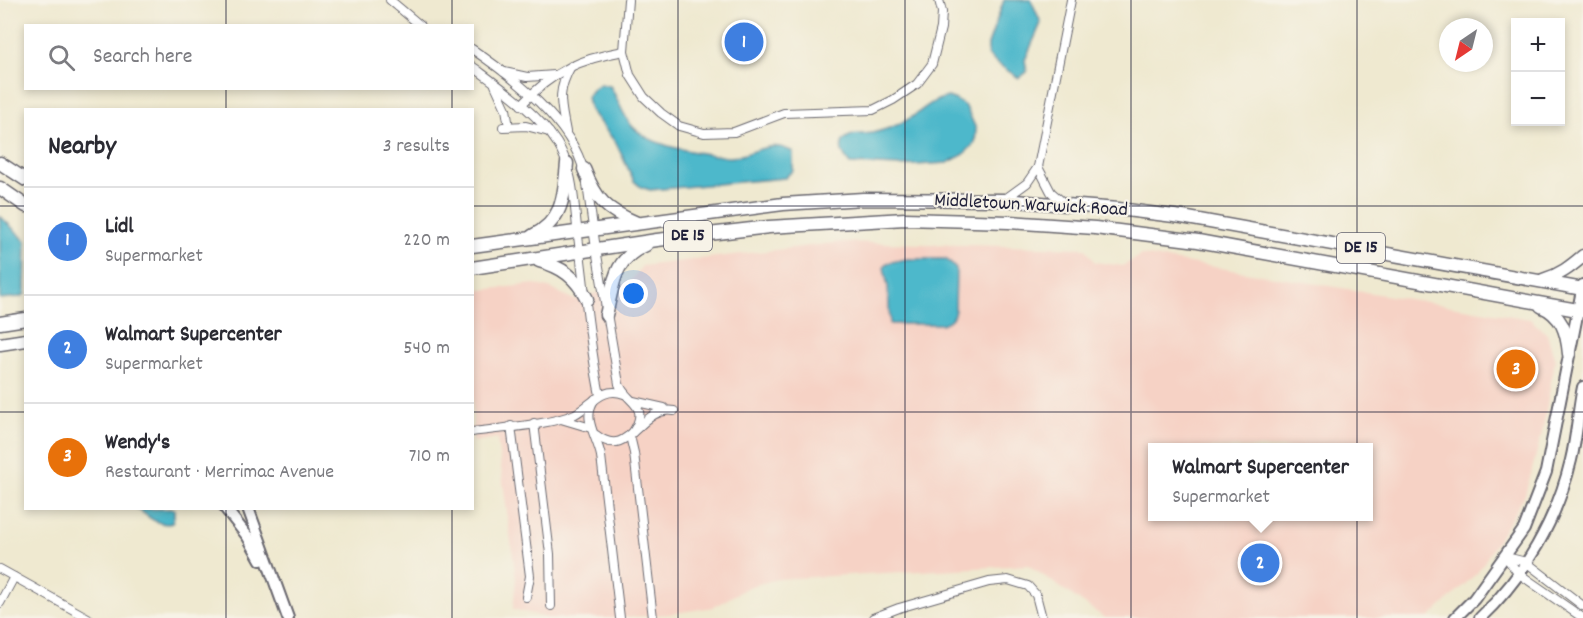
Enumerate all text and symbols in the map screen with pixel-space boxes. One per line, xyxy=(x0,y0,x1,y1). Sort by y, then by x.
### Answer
north arrow xyxy=(1439,18,1493,72)
map controls xyxy=(1511,18,1565,126)
button: + xyxy=(1511,18,1565,72)
pin: 1 xyxy=(724,20,764,64)
search box xyxy=(24,24,474,90)
icon: search xyxy=(45,41,78,74)
text: Search here xyxy=(93,42,192,73)
button: − xyxy=(1511,72,1565,126)
text: Nearby xyxy=(48,129,116,166)
text: 3 results xyxy=(383,133,450,161)
street label: Middletown Warwick Road xyxy=(934,187,1128,225)
text: Lidl xyxy=(105,212,134,243)
road number: DE 15 xyxy=(664,221,712,251)
text: 1 xyxy=(65,227,70,255)
text: 220 m xyxy=(403,227,450,255)
road number: DE 15 xyxy=(1337,233,1385,263)
text: Supermarket xyxy=(105,243,203,271)
your location xyxy=(619,279,648,308)
text: Walmart Supercenter xyxy=(105,320,282,351)
text: 2 xyxy=(63,335,72,363)
text: 540 m xyxy=(403,335,450,363)
pin: 3 xyxy=(1496,346,1536,392)
text: Supermarket xyxy=(105,351,203,379)
text: Wendy's xyxy=(105,428,170,459)
text: 3 xyxy=(63,443,72,471)
text: 710 m xyxy=(409,443,450,471)
popup xyxy=(1148,443,1373,521)
text: Walmart Supercenter xyxy=(1172,453,1349,484)
text: Restaurant · Merrimac Avenue xyxy=(105,459,334,487)
text: Supermarket xyxy=(1172,484,1270,512)
pin: 2 xyxy=(1240,540,1280,586)

